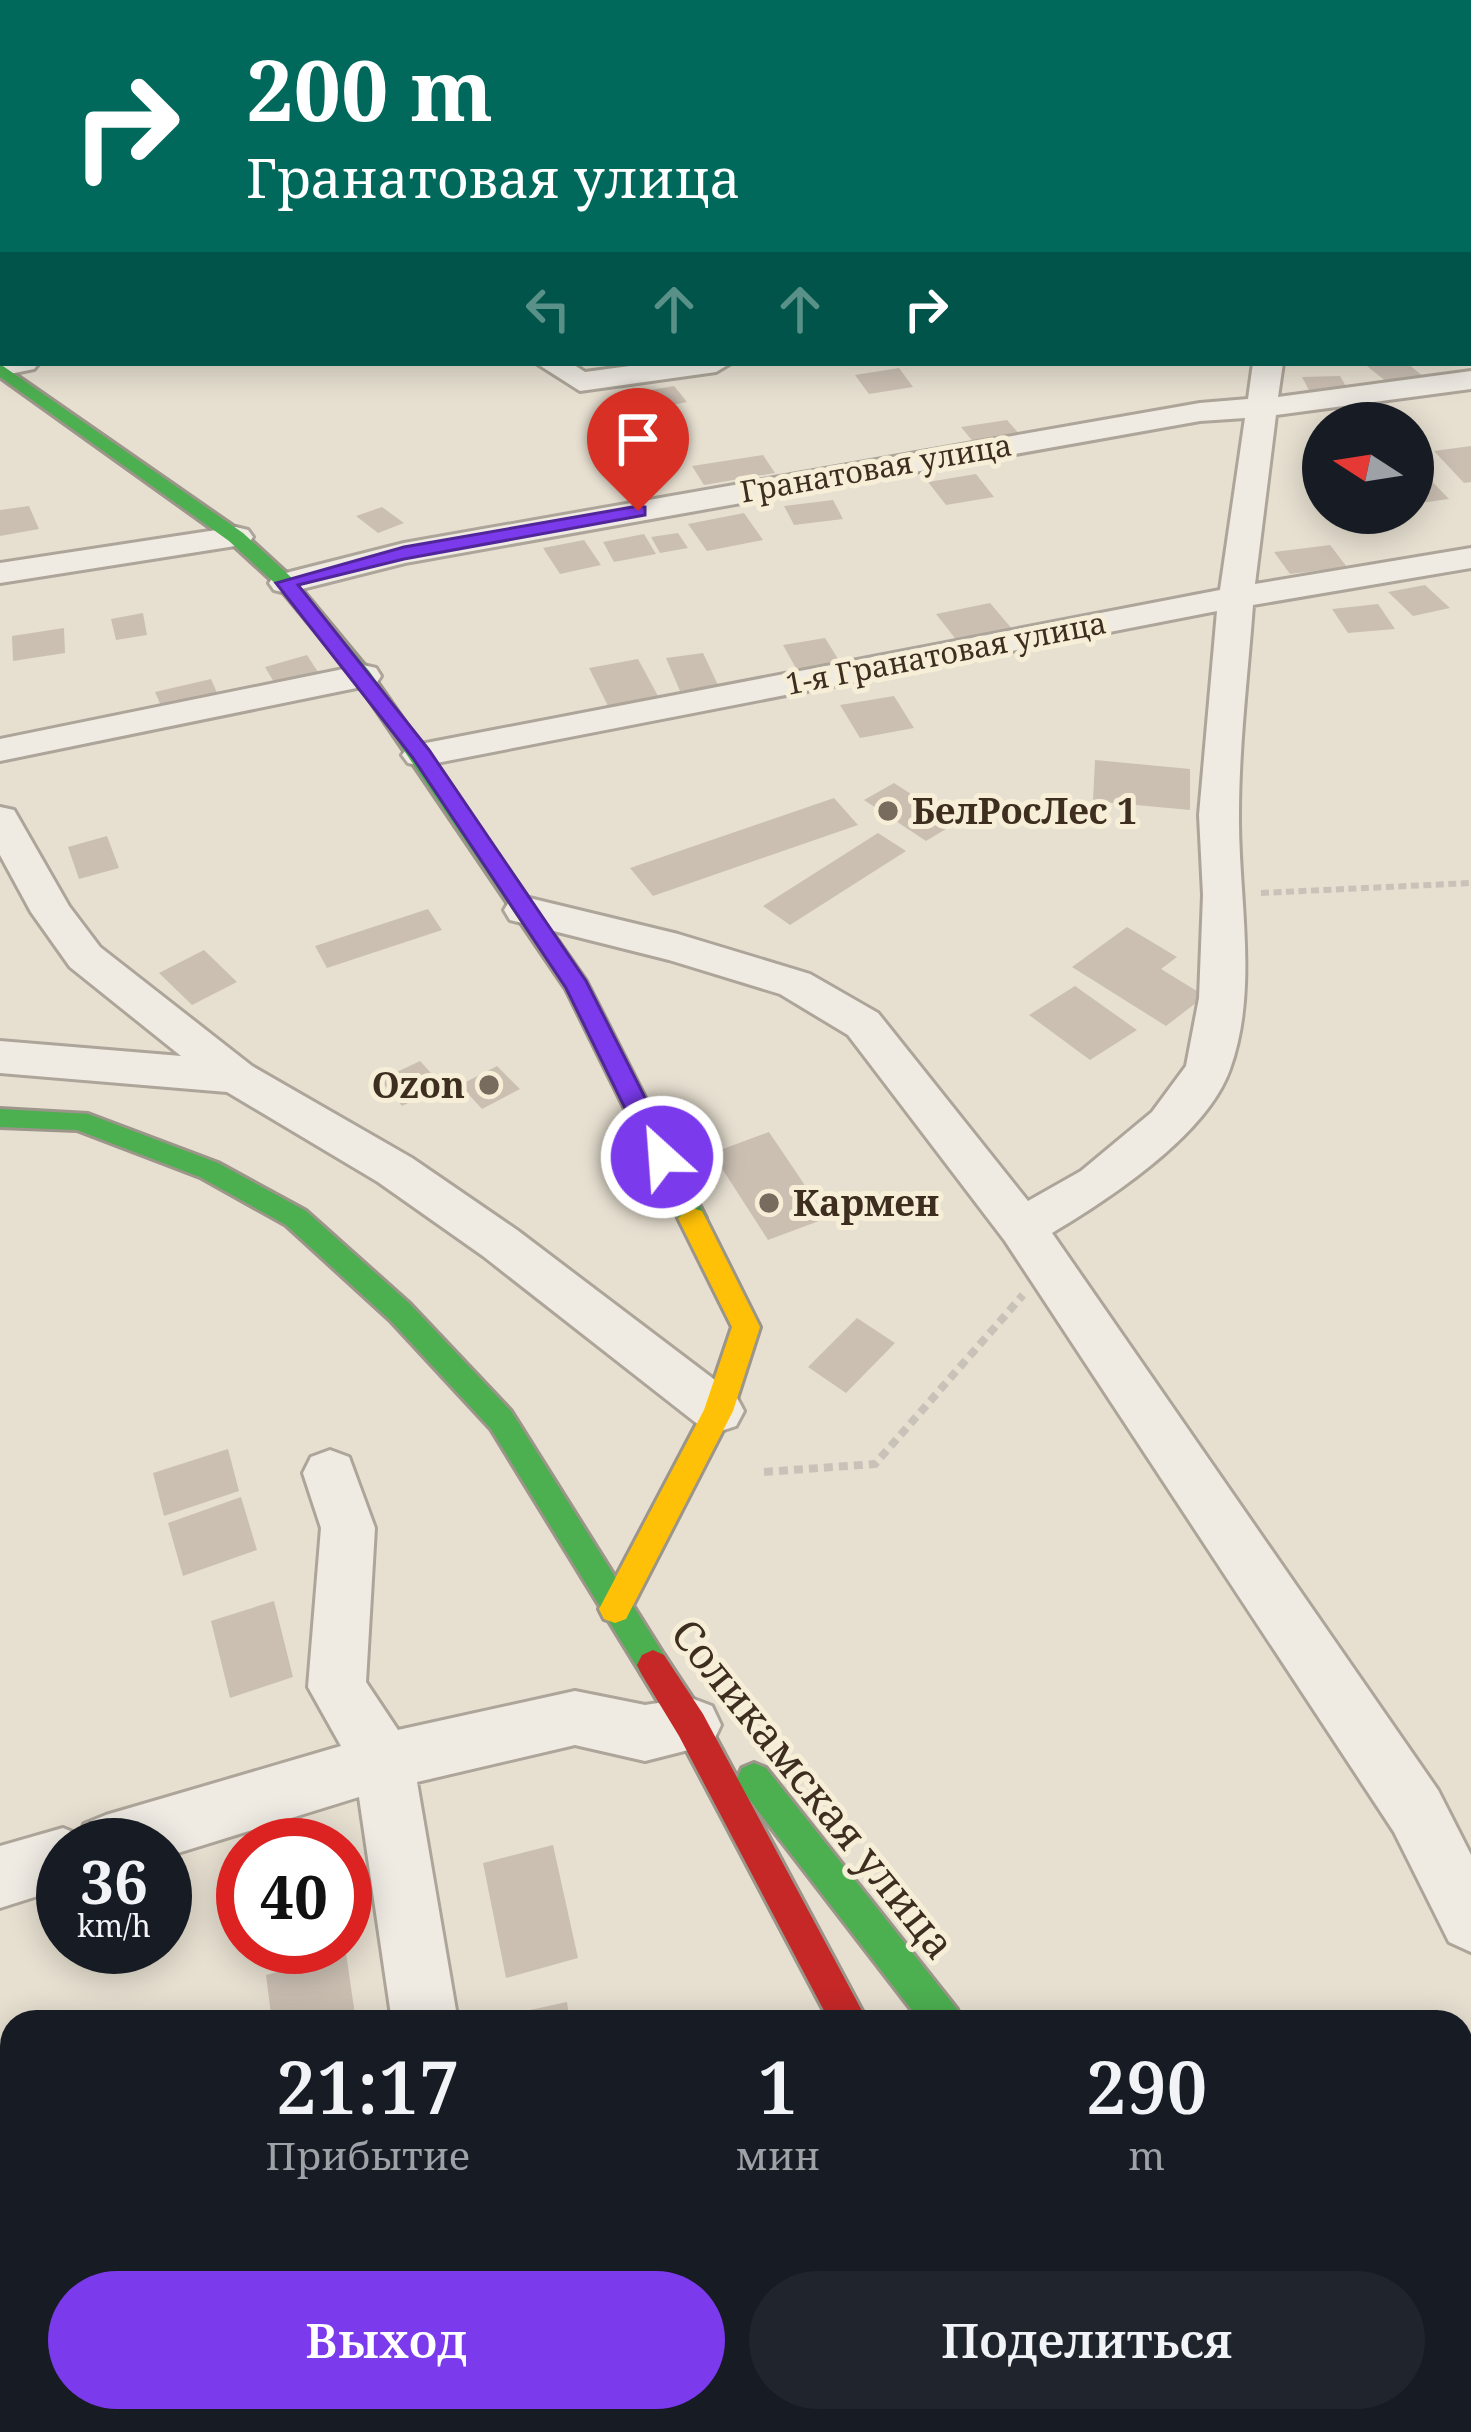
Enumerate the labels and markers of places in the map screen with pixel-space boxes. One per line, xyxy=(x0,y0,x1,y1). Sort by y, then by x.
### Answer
pin xyxy=(587,388,689,511)
place label: БелРосЛес 1 xyxy=(912,786,1137,835)
marker: БелРосЛес 1 xyxy=(875,798,901,824)
place label: Ozon xyxy=(372,1060,465,1109)
marker: Ozon xyxy=(476,1072,502,1098)
place label: Кармен xyxy=(793,1178,939,1227)
marker: Кармен xyxy=(756,1190,782,1216)

